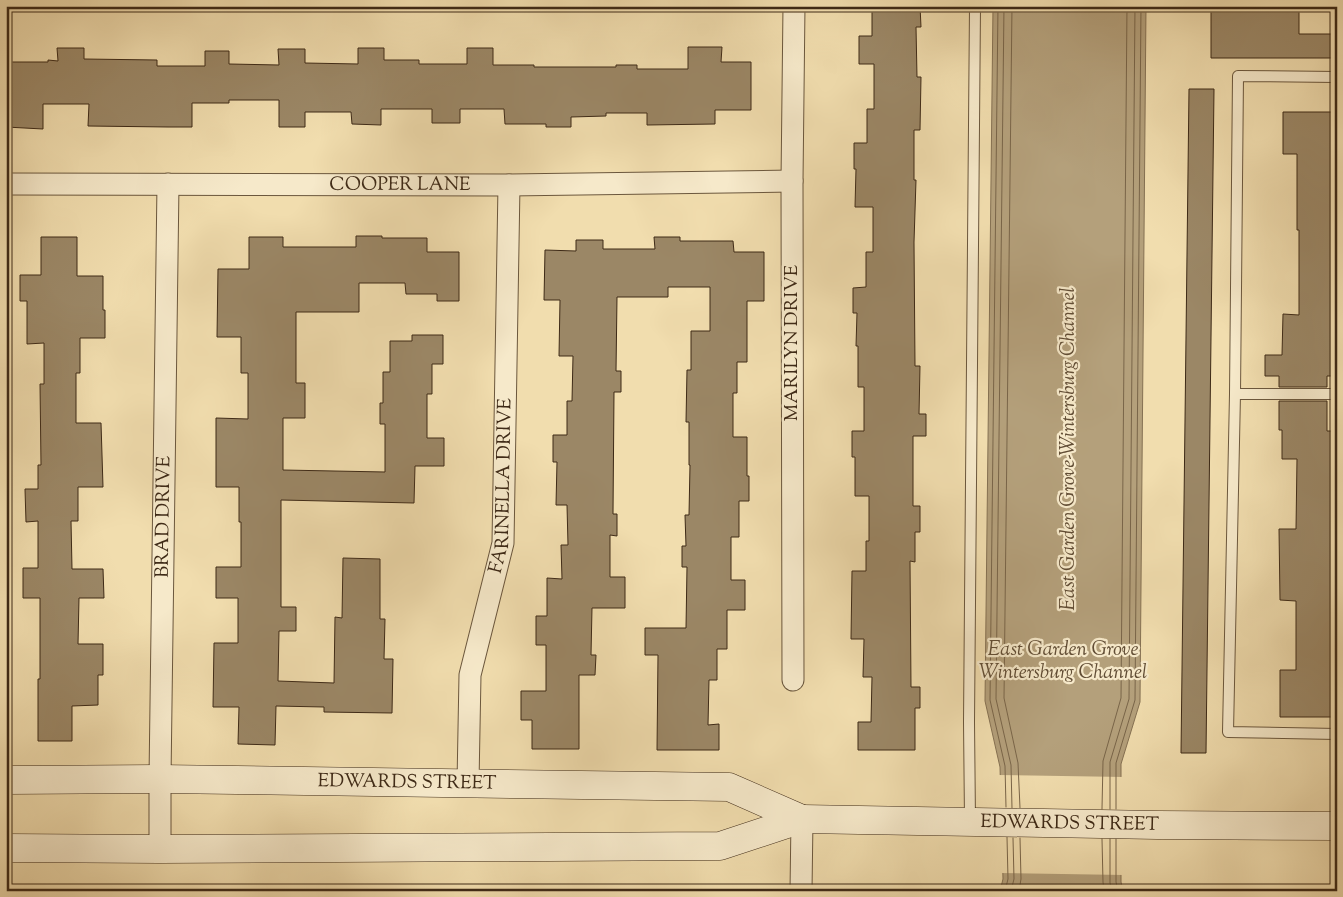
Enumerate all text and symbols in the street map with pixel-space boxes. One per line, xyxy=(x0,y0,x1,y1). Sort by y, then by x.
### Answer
street label: COOPER LANE xyxy=(329,171,471,198)
street label: MARILYN DRIVE xyxy=(779,264,806,421)
water label: East Garden Grove-Wintersburg Channel xyxy=(1055,287,1084,611)
street label: FARINELLA DRIVE xyxy=(482,398,519,576)
street label: BRAD DRIVE xyxy=(149,455,178,578)
water label: East Garden Grove Wintersburg Channel xyxy=(979,636,1147,688)
street label: EDWARDS STREET xyxy=(317,768,497,797)
street label: EDWARDS STREET xyxy=(980,809,1159,839)

